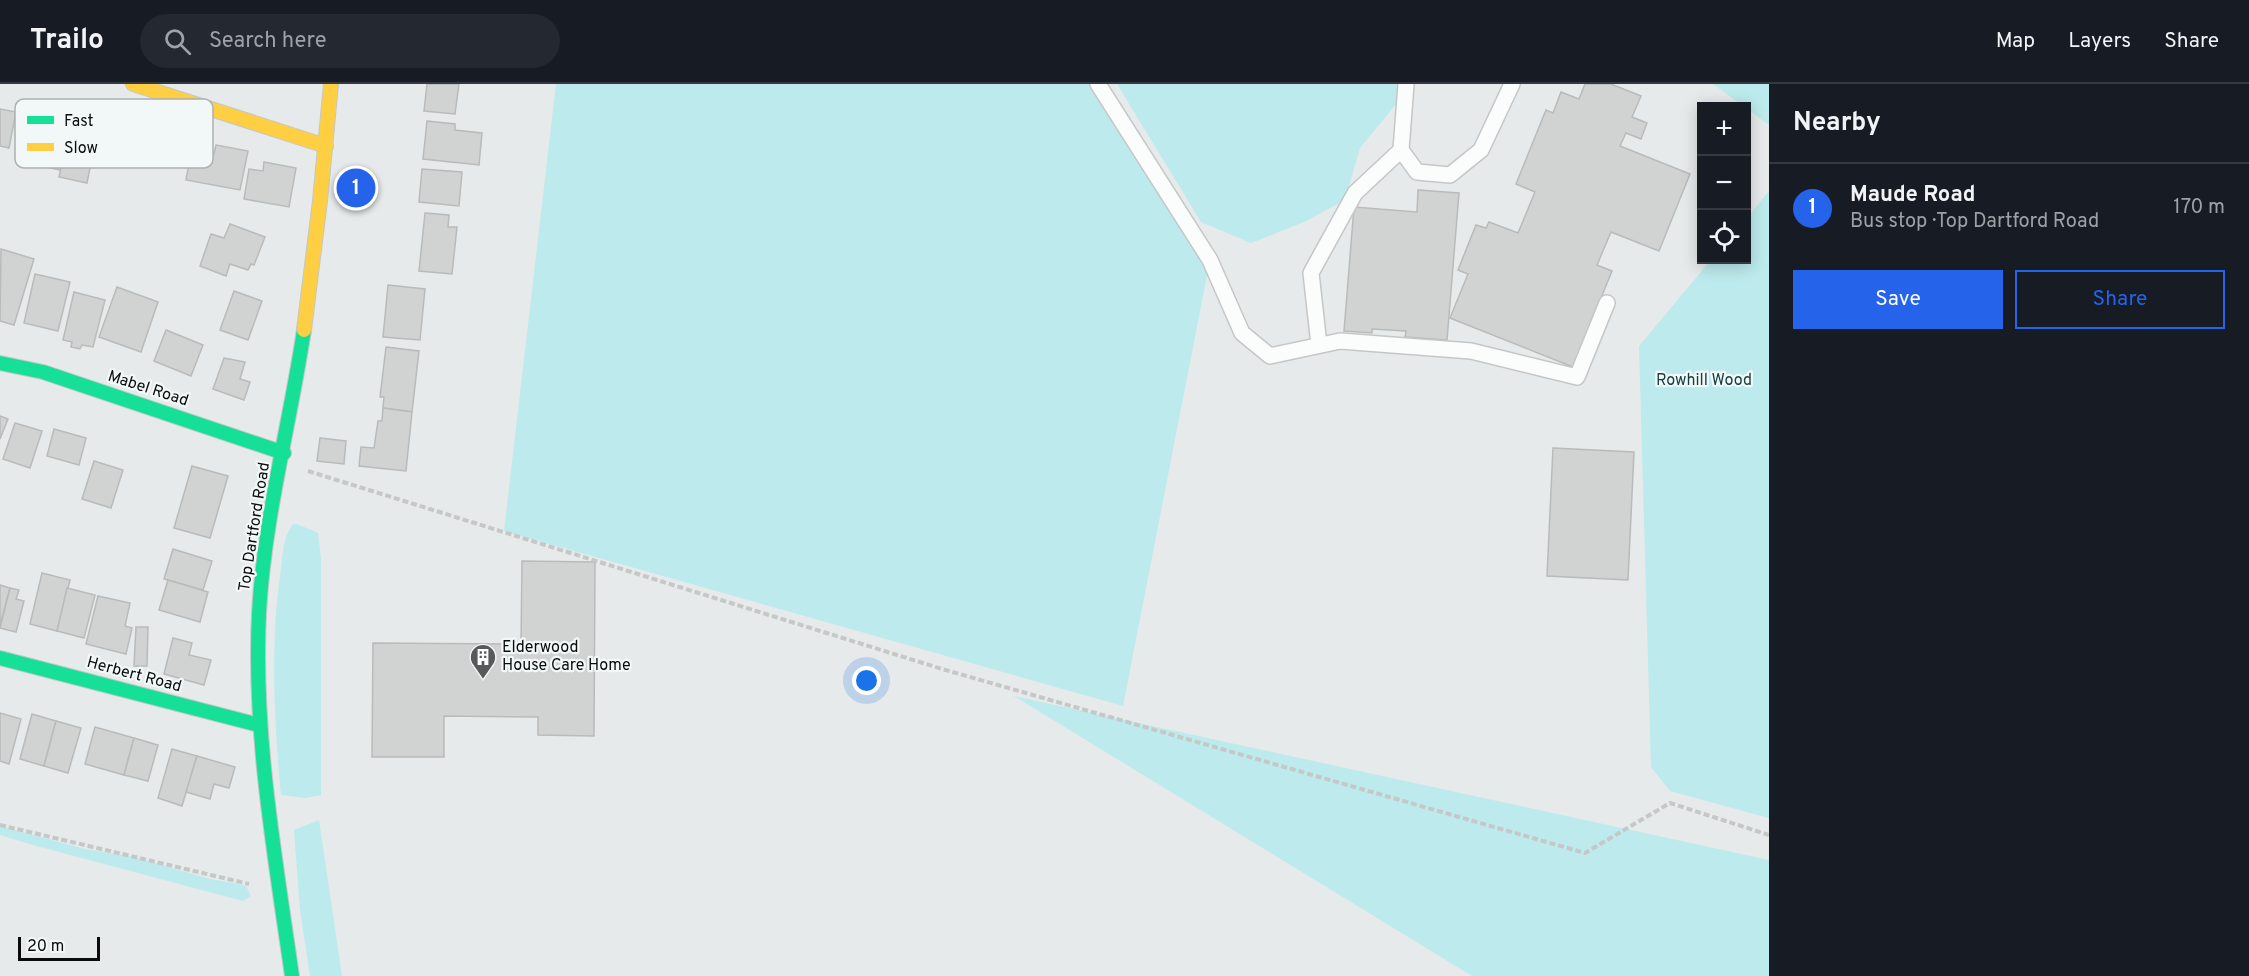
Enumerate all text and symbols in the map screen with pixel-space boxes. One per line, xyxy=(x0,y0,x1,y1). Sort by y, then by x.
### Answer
search box xyxy=(140,14,560,68)
text: Trailo xyxy=(30,23,104,59)
icon: search xyxy=(161,25,194,58)
text: Search here xyxy=(209,28,326,55)
text: Map xyxy=(1996,28,2035,55)
text: Layers xyxy=(2068,28,2131,55)
text: Share xyxy=(2164,28,2219,55)
legend xyxy=(15,99,213,168)
map controls xyxy=(1697,102,1751,264)
button: + xyxy=(1697,102,1751,156)
text: Nearby xyxy=(1793,107,1881,140)
text: Fast xyxy=(64,112,94,132)
text: Slow xyxy=(64,139,98,159)
button: − xyxy=(1697,156,1751,210)
pin: 1 xyxy=(336,166,376,210)
text: Maude Road xyxy=(1850,182,1975,209)
text: 1 xyxy=(1809,195,1817,221)
text: 170 m xyxy=(2173,195,2225,221)
text: Bus stop · Top Dartford Road xyxy=(1850,209,2099,235)
button: locate xyxy=(1697,210,1751,264)
button: Save xyxy=(1793,270,2003,329)
button: Share xyxy=(2015,270,2225,329)
street label: Mabel Road xyxy=(105,367,191,411)
park label: Rowhill Wood xyxy=(1656,371,1752,391)
street label: Top Dartford Road xyxy=(235,461,275,593)
place label: Elderwood House Care Home xyxy=(502,638,631,676)
building icon: Elderwood House Care Home xyxy=(468,642,498,680)
street label: Herbert Road xyxy=(84,653,184,697)
your location xyxy=(852,666,881,695)
scale bar xyxy=(18,934,100,962)
text: 20 m xyxy=(27,937,64,957)

